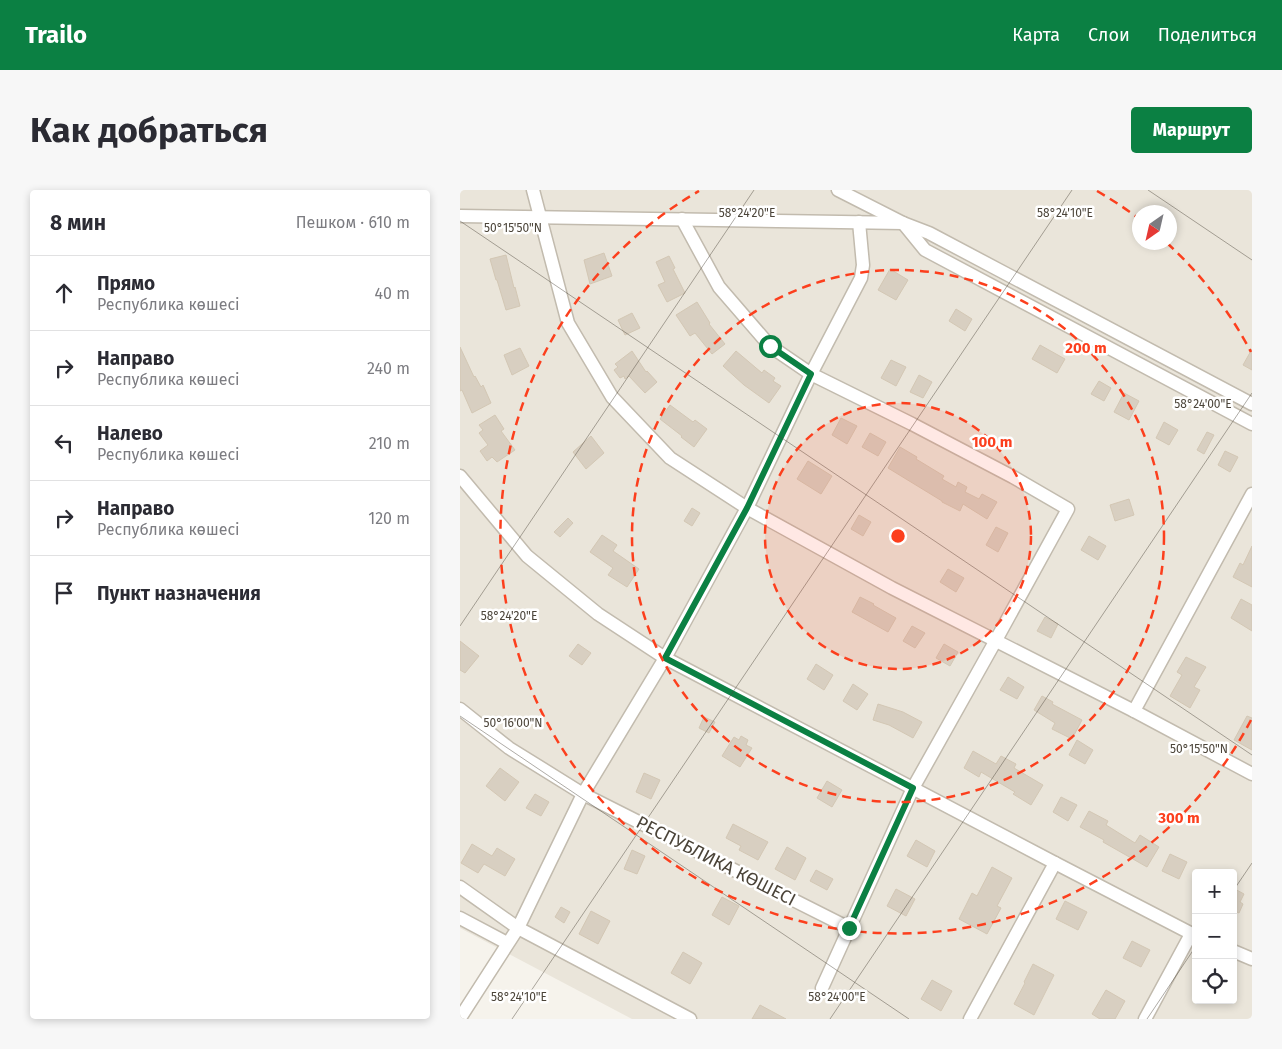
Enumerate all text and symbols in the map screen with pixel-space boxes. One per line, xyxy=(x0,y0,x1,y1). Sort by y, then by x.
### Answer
text: Trailo xyxy=(25,21,87,49)
text: Карта xyxy=(1012,24,1060,46)
text: Слои xyxy=(1088,24,1130,46)
text: Поделиться xyxy=(1158,24,1257,46)
button: Маршрут xyxy=(1131,107,1252,153)
text: Как добраться xyxy=(30,109,268,151)
north arrow xyxy=(1132,205,1177,250)
text: 58°24'20"E xyxy=(719,206,775,220)
text: 58°24'10"E xyxy=(1037,206,1093,220)
text: 8 мин xyxy=(50,210,106,236)
text: Пешком · 610 m xyxy=(296,213,410,232)
text: 50°15'50"N xyxy=(484,221,542,235)
text: Прямо xyxy=(97,272,155,295)
icon: ahead xyxy=(50,279,78,307)
text: 40 m xyxy=(375,284,410,303)
text: Республика көшесі xyxy=(97,295,240,314)
route start xyxy=(759,335,782,358)
text: 200 m xyxy=(1065,339,1107,357)
text: Направо xyxy=(97,347,174,370)
icon: right xyxy=(50,354,78,382)
text: 240 m xyxy=(367,359,410,378)
text: Республика көшесі xyxy=(97,370,240,389)
text: 58°24'00"E xyxy=(1174,397,1232,411)
text: Налево xyxy=(97,422,163,445)
icon: left xyxy=(50,429,78,457)
text: 100 m xyxy=(972,433,1012,451)
text: 210 m xyxy=(369,434,410,453)
text: Республика көшесі xyxy=(97,445,240,464)
text: Направо xyxy=(97,497,174,520)
icon: right xyxy=(50,504,78,532)
text: 120 m xyxy=(368,509,410,528)
text: Республика көшесі xyxy=(97,520,240,539)
centre of rings xyxy=(889,527,907,545)
icon: arrive xyxy=(50,579,78,607)
text: Пункт назначения xyxy=(97,582,261,605)
text: 58°24'20"E xyxy=(481,609,537,623)
text: 50°16'00"N xyxy=(483,716,543,730)
text: 50°15'50"N xyxy=(1170,742,1228,756)
text: 300 m xyxy=(1157,809,1200,827)
street label: РЕСПУБЛИКА КӨШЕСІ xyxy=(633,811,799,911)
map controls xyxy=(1192,869,1237,1004)
button: + xyxy=(1192,869,1237,914)
button: − xyxy=(1192,914,1237,959)
route end xyxy=(838,917,861,940)
button: locate xyxy=(1192,959,1237,1004)
text: 58°24'10"E xyxy=(491,990,547,1004)
text: 58°24'00"E xyxy=(808,990,866,1004)

